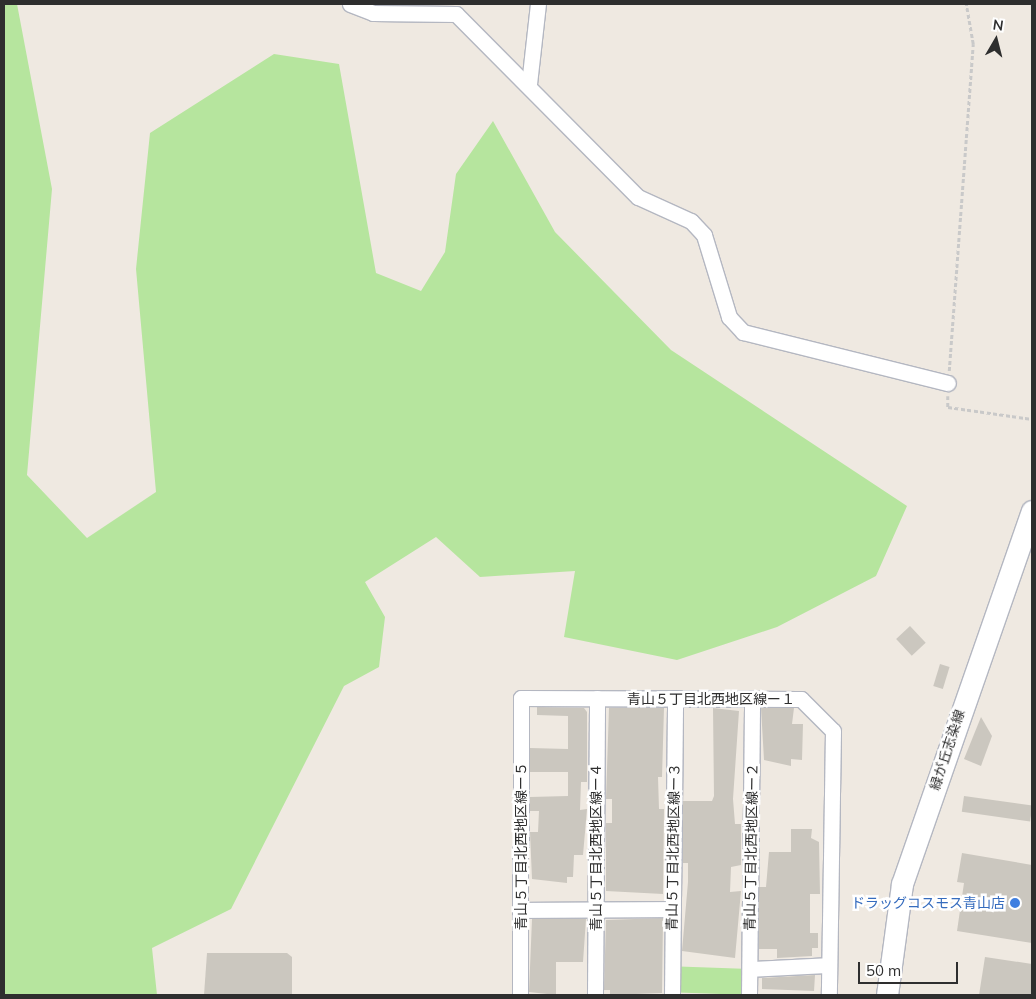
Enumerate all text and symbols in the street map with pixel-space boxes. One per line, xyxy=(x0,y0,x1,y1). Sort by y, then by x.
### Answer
north arrow xyxy=(971,15,1021,65)
text: N xyxy=(992,15,1005,35)
street label: 青山５丁目北西地区線ー１ xyxy=(627,691,795,707)
street label: 緑が丘志染線 xyxy=(926,707,968,793)
street label: 青山５丁目北西地区線ー５ xyxy=(513,762,529,930)
street label: 青山５丁目北西地区線ー４ xyxy=(588,763,604,931)
street label: 青山５丁目北西地区線ー３ xyxy=(663,763,683,931)
street label: 青山５丁目北西地区線ー２ xyxy=(741,763,761,931)
place label: ドラッグコスモス青山店 xyxy=(851,895,1005,911)
marker: ドラッグコスモス青山店 xyxy=(1009,897,1021,909)
scale bar xyxy=(861,952,961,984)
text: 50 m xyxy=(866,961,901,980)

